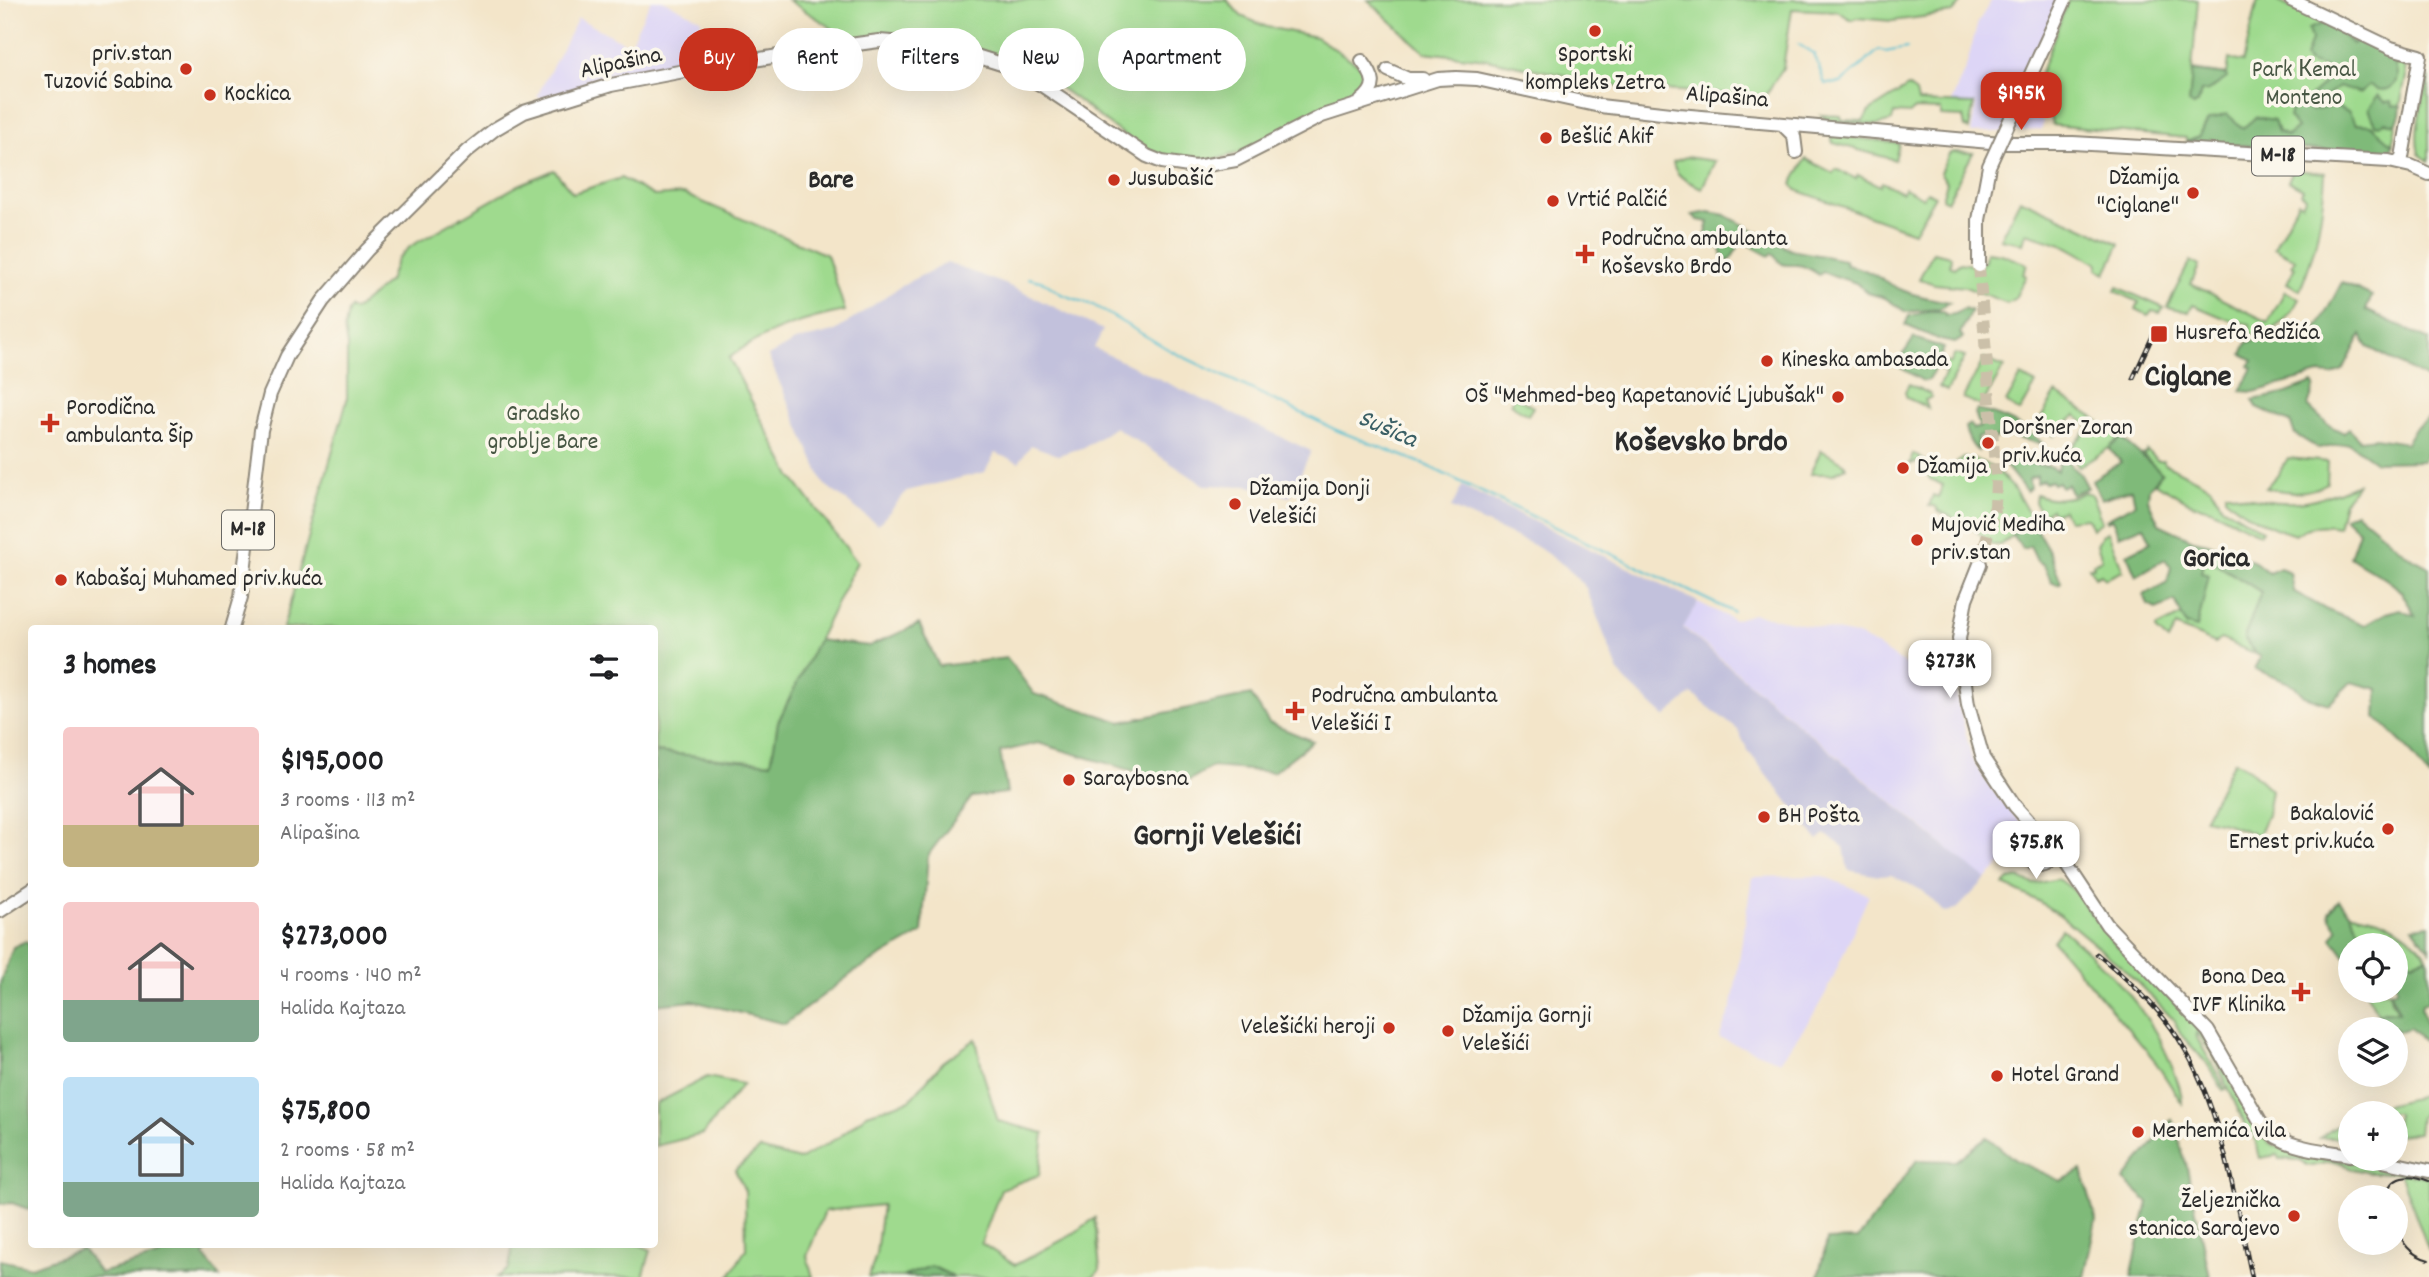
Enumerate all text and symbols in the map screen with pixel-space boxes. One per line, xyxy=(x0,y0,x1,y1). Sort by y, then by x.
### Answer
marker: Sportski kompleks Zetra xyxy=(1587,23,1603,39)
chip: Buy xyxy=(679,28,758,91)
chip: Rent xyxy=(772,28,863,91)
chip: Filters xyxy=(877,28,984,91)
chip: New xyxy=(998,28,1084,91)
chip: Apartment xyxy=(1098,28,1246,91)
place label: priv.stan Tuzović Sabina xyxy=(44,38,173,100)
street label: Alipašina xyxy=(577,39,666,89)
place label: Sportski kompleks Zetra xyxy=(1525,39,1666,101)
park label: Park Кemal Monteno xyxy=(2252,54,2356,116)
marker: priv.stan Tuzović Sabina xyxy=(178,61,194,77)
pin: $195K xyxy=(1972,72,2070,132)
street label: Alipašina xyxy=(1684,77,1770,119)
place label: Kockica xyxy=(224,78,291,112)
text: $195K xyxy=(1997,78,2045,111)
marker: Kockica xyxy=(202,87,218,103)
place label: Bešlić Akif xyxy=(1560,121,1654,155)
marker: Bešlić Akif xyxy=(1538,130,1554,146)
road number: M-18 xyxy=(2252,136,2304,176)
place label: Džamija "Ciglane" xyxy=(2097,162,2180,224)
district label: Bare xyxy=(808,163,854,200)
place label: Jusubašić xyxy=(1128,163,1214,197)
marker: Jusubašić xyxy=(1106,172,1122,188)
place label: Vrtić Palčić xyxy=(1567,184,1667,218)
marker: Džamija "Ciglane" xyxy=(2185,185,2201,201)
marker: Vrtić Palčić xyxy=(1545,193,1561,209)
place label: Područna ambulanta Koševsko Brdo xyxy=(1601,223,1788,285)
marker: Područna ambulanta Koševsko Brdo xyxy=(1575,244,1595,264)
place label: Husrefa Redžića xyxy=(2175,317,2320,351)
marker: Husrefa Redžića xyxy=(2149,324,2169,344)
place label: Kineska ambasada xyxy=(1781,344,1949,378)
marker: Kineska ambasada xyxy=(1759,353,1775,369)
district label: Ciglane xyxy=(2144,356,2232,402)
place label: OŠ "Mehmed-beg Kapetanović Ljubušak" xyxy=(1465,380,1824,414)
marker: OŠ "Mehmed-beg Kapetanović Ljubušak" xyxy=(1830,389,1846,405)
place label: Porodična ambulanta Šip xyxy=(66,392,193,454)
park label: Gradsko groblje Bare xyxy=(488,398,598,460)
water label: Sušica xyxy=(1352,401,1424,460)
place label: Doršner Zoran priv.kuća xyxy=(2002,412,2133,474)
marker: Porodična ambulanta Šip xyxy=(40,413,60,433)
district label: Koševsko brdo xyxy=(1614,421,1788,467)
marker: Doršner Zoran priv.kuća xyxy=(1980,435,1996,451)
place label: Džamija xyxy=(1917,451,1988,485)
marker: Džamija xyxy=(1895,460,1911,476)
place label: Džamija Donji Velešići xyxy=(1249,473,1370,535)
marker: Džamija Donji Velešići xyxy=(1227,496,1243,512)
place label: Mujović Mediha priv.stan xyxy=(1931,509,2065,571)
road number: M-18 xyxy=(222,510,274,550)
marker: Mujović Mediha priv.stan xyxy=(1909,532,1925,548)
district label: Gorica xyxy=(2183,541,2250,581)
place label: Kabašaj Muhamed priv.kuća xyxy=(75,563,323,597)
marker: Kabašaj Muhamed priv.kuća xyxy=(53,572,69,588)
pin: $273K xyxy=(1901,640,1999,700)
text: 3 homes xyxy=(63,646,157,689)
text: $273K xyxy=(1924,646,1976,679)
icon: filters xyxy=(585,648,623,686)
place label: Područna ambulanta Velešići I xyxy=(1311,680,1498,742)
marker: Područna ambulanta Velešići I xyxy=(1285,701,1305,721)
text: $195,000 xyxy=(280,742,384,785)
icon: home xyxy=(119,755,203,839)
place label: Saraybosna xyxy=(1083,763,1189,797)
marker: Saraybosna xyxy=(1061,772,1077,788)
text: 3 rooms · 113 m² xyxy=(280,785,416,818)
place label: Bakalović Ernest priv.kuća xyxy=(2229,798,2375,860)
place label: BH Pošta xyxy=(1778,800,1860,834)
marker: BH Pošta xyxy=(1756,809,1772,825)
district label: Gornji Velešići xyxy=(1133,815,1301,861)
text: Alipašina xyxy=(280,818,359,851)
marker: Bakalović Ernest priv.kuća xyxy=(2380,821,2396,837)
pin: $75.8K xyxy=(1979,822,2093,881)
text: $75.8K xyxy=(2009,827,2063,860)
text: $273,000 xyxy=(280,917,388,960)
icon: home xyxy=(119,930,203,1014)
map controls xyxy=(2338,933,2408,1255)
button: locate xyxy=(2338,933,2408,1003)
text: 4 rooms · 140 m² xyxy=(280,960,422,993)
place label: Bona Dea IVF Klinika xyxy=(2192,961,2286,1023)
marker: Bona Dea IVF Klinika xyxy=(2291,982,2311,1002)
text: Halida Kajtaza xyxy=(280,993,405,1026)
place label: Džamija Gornji Velešići xyxy=(1462,1000,1591,1062)
place label: Velešićki heroji xyxy=(1241,1011,1375,1045)
button: layers xyxy=(2338,1017,2408,1087)
marker: Velešićki heroji xyxy=(1381,1020,1397,1036)
marker: Džamija Gornji Velešići xyxy=(1440,1023,1456,1039)
place label: Hotel Grand xyxy=(2011,1059,2119,1093)
marker: Hotel Grand xyxy=(1989,1068,2005,1084)
text: $75,800 xyxy=(280,1092,371,1135)
button: + xyxy=(2338,1101,2408,1171)
icon: home xyxy=(119,1105,203,1189)
place label: Merhemića vila xyxy=(2152,1115,2286,1149)
marker: Merhemića vila xyxy=(2130,1124,2146,1140)
text: 2 rooms · 58 m² xyxy=(280,1135,415,1168)
text: Halida Kajtaza xyxy=(280,1168,405,1201)
place label: Željeznička stanica Sarajevo xyxy=(2128,1185,2281,1247)
button: − xyxy=(2338,1185,2408,1255)
marker: Željeznička stanica Sarajevo xyxy=(2286,1208,2302,1224)

